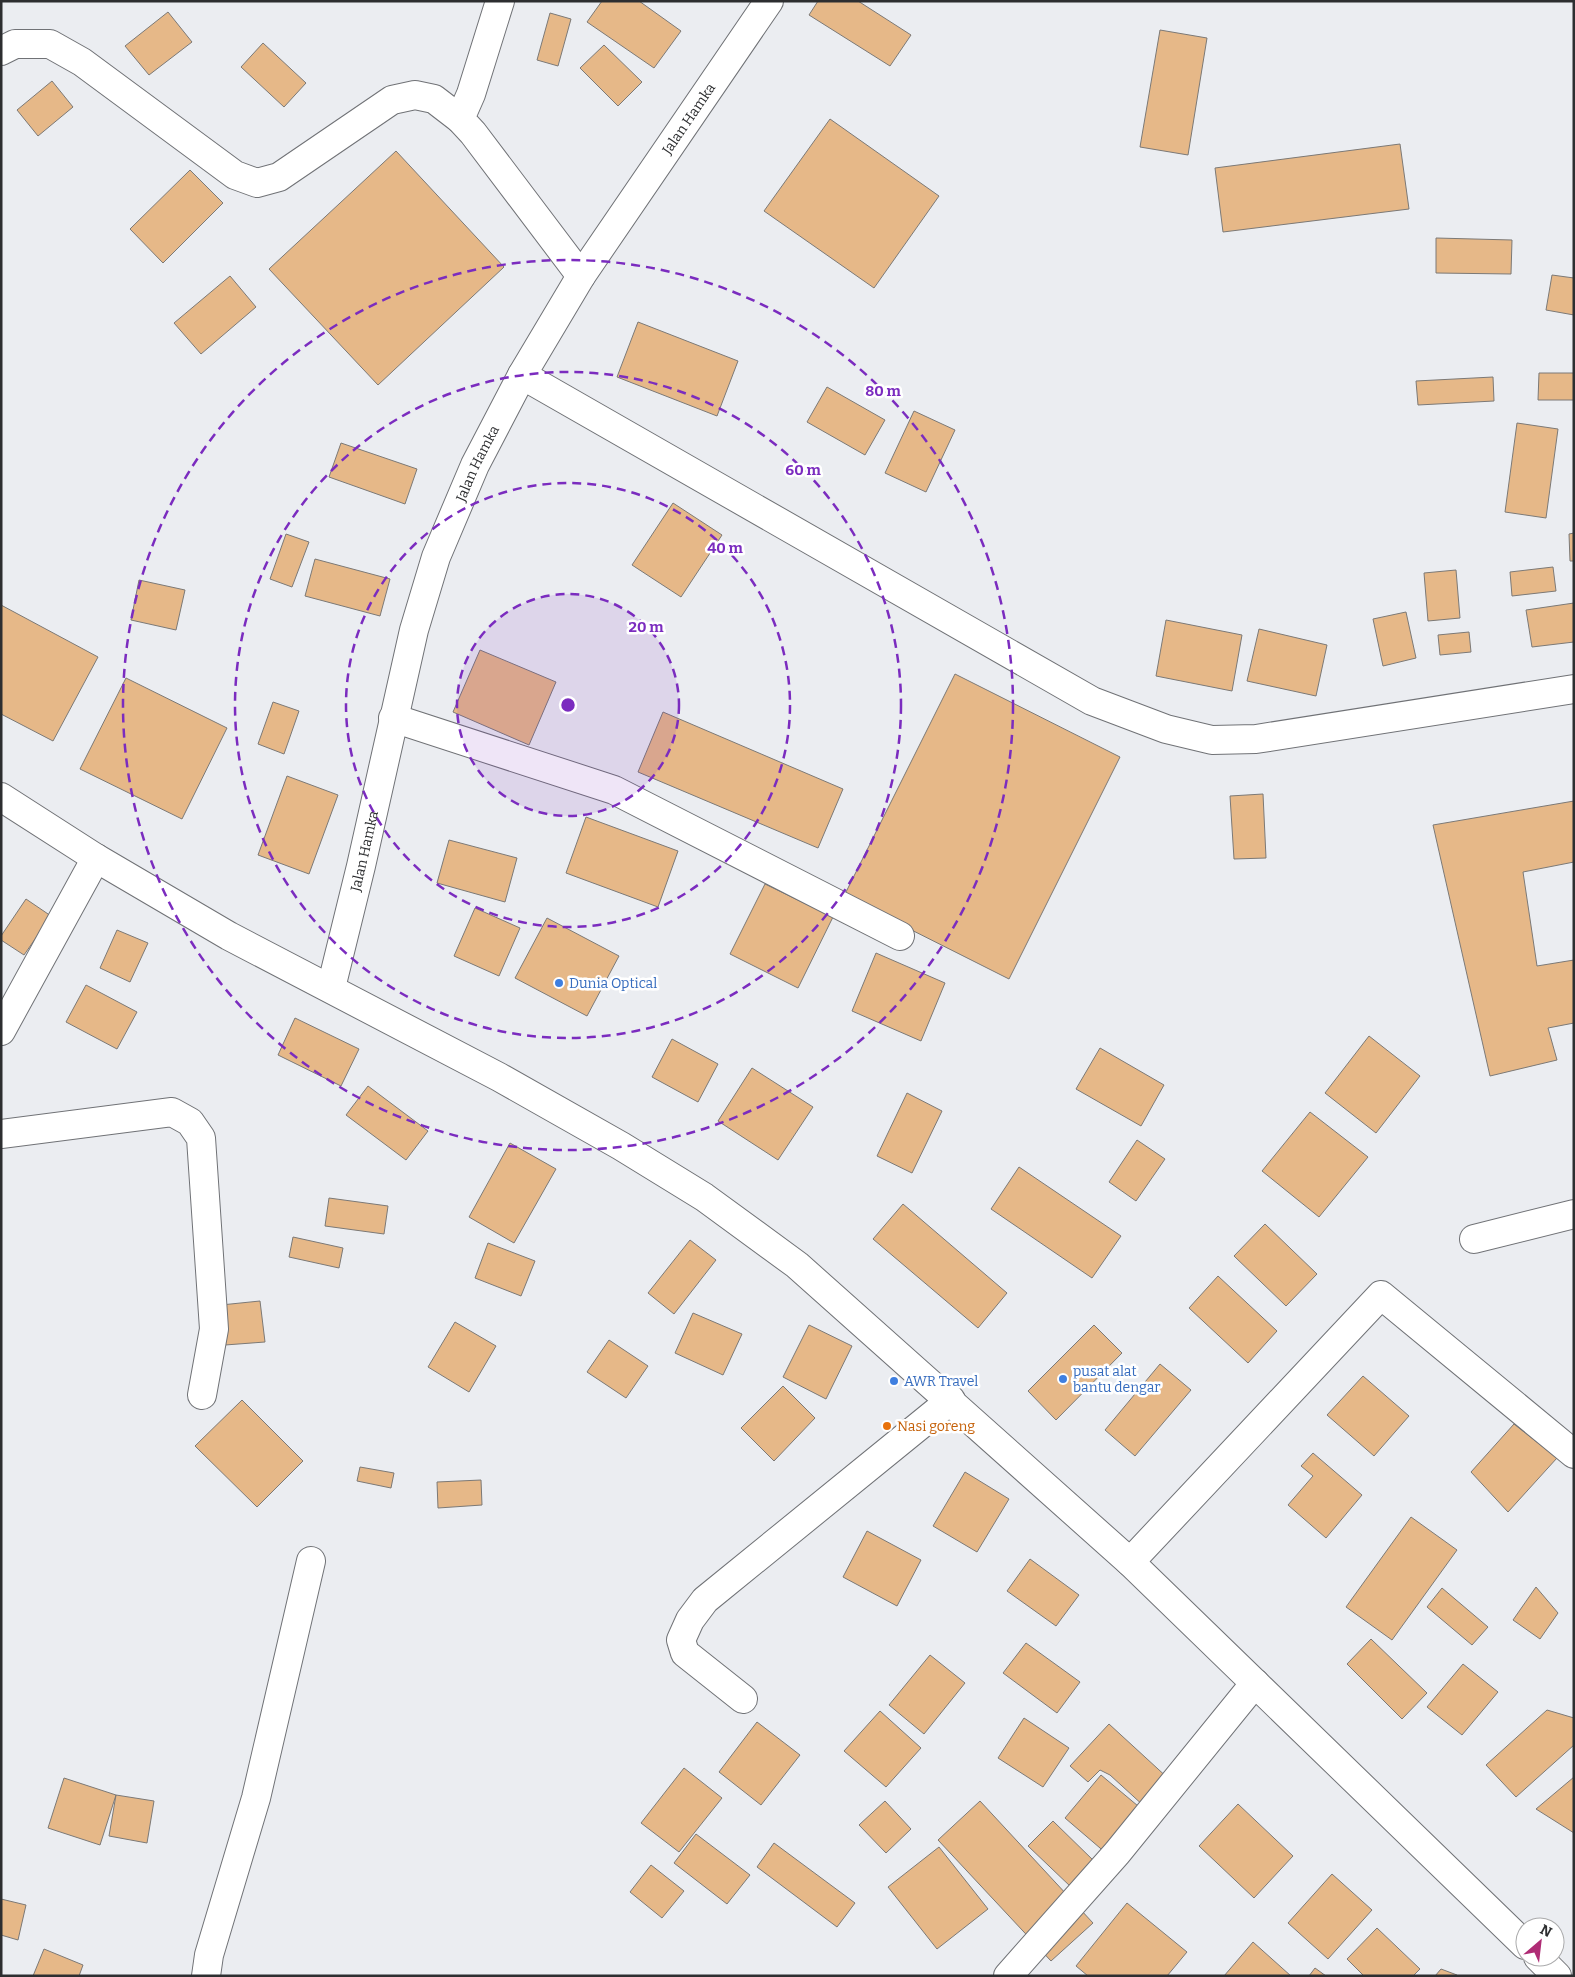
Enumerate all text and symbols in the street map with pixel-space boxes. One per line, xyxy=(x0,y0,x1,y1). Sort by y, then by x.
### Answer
street label: Jalan Hamka xyxy=(658,80,719,158)
text: 80 m xyxy=(865,382,901,400)
street label: Jalan Hamka xyxy=(452,422,503,505)
text: 60 m xyxy=(785,461,821,479)
text: 40 m xyxy=(707,539,744,557)
text: 20 m xyxy=(629,618,664,636)
centre of rings xyxy=(559,696,577,714)
street label: Jalan Hamka xyxy=(346,809,382,894)
place label: Dunia Optical xyxy=(569,975,657,992)
marker: Dunia Optical xyxy=(553,977,565,989)
place label: pusat alat bantu dengar xyxy=(1073,1363,1161,1396)
place label: AWR Travel xyxy=(904,1373,978,1390)
marker: pusat alat bantu dengar xyxy=(1057,1373,1069,1385)
marker: AWR Travel xyxy=(888,1375,900,1387)
place label: Nasi goreng xyxy=(897,1418,975,1435)
marker: Nasi goreng xyxy=(881,1420,893,1432)
north arrow xyxy=(1515,1917,1565,1967)
text: N xyxy=(1537,1921,1555,1941)

